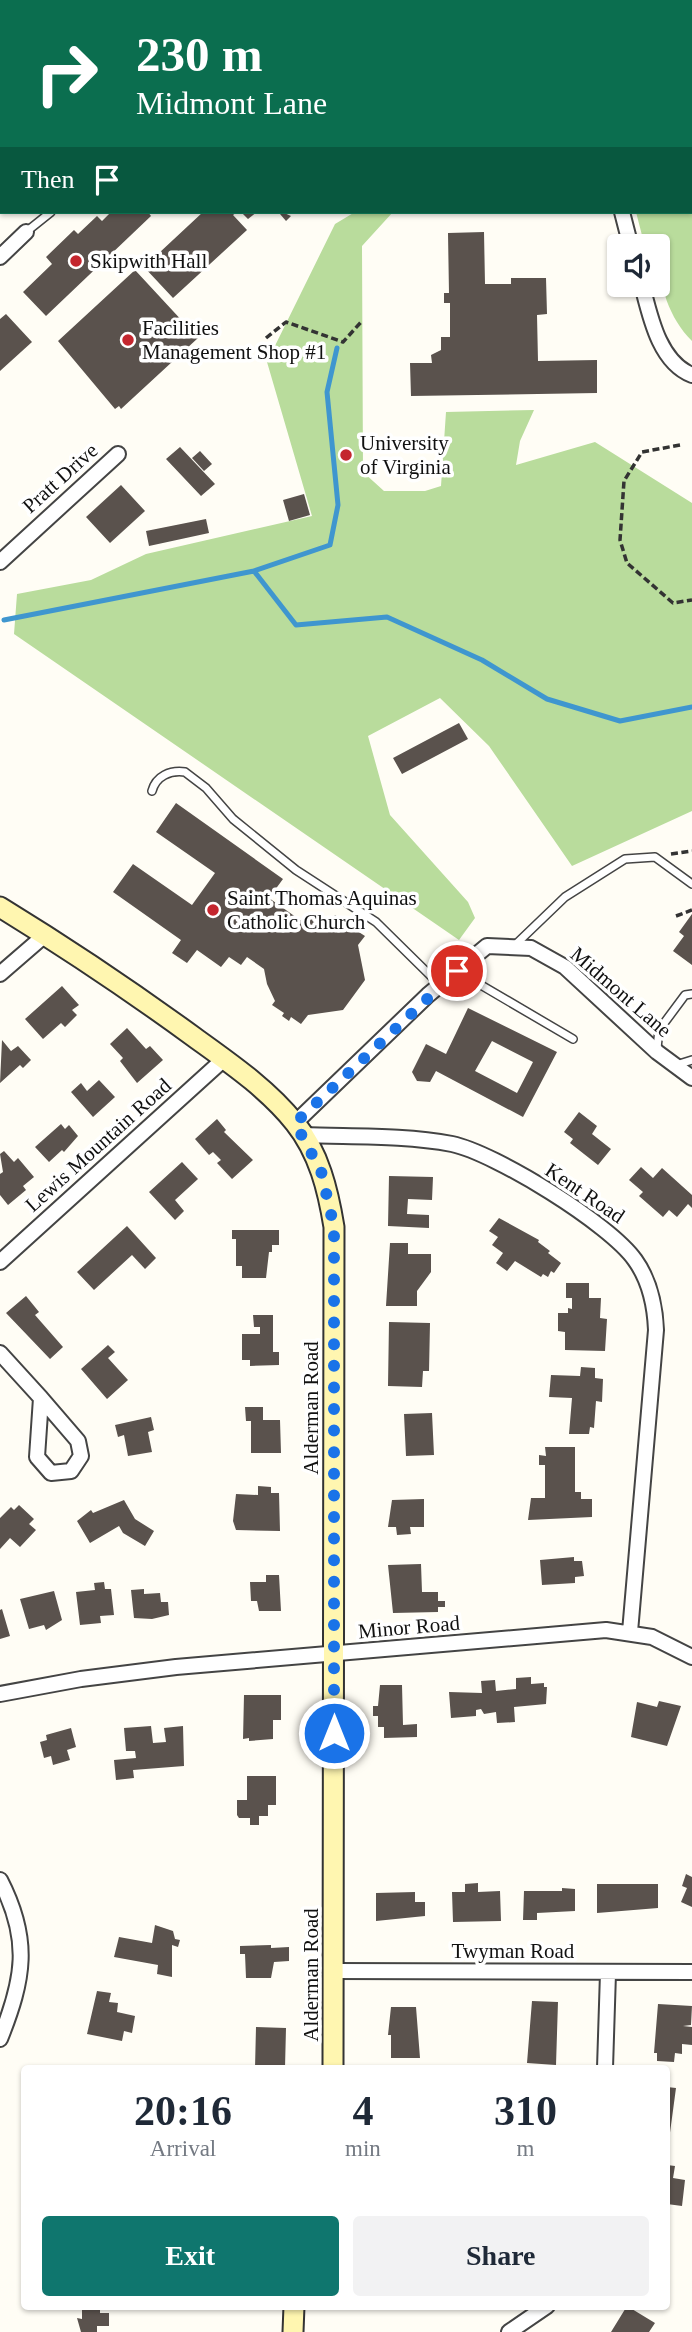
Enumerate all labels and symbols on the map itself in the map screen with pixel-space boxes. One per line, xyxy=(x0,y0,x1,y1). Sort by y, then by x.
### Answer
place label: Skipwith Hall xyxy=(90,249,207,273)
marker: Skipwith Hall xyxy=(68,253,84,269)
place label: Facilities Management Shop #1 xyxy=(142,316,326,364)
marker: Facilities Management Shop #1 xyxy=(120,332,136,348)
place label: University of Virginia xyxy=(360,431,451,479)
street label: Pratt Drive xyxy=(18,438,102,518)
marker: University of Virginia xyxy=(338,447,354,463)
place label: Saint Thomas Aquinas Catholic Church xyxy=(227,886,417,934)
marker: Saint Thomas Aquinas Catholic Church xyxy=(205,902,221,918)
pin xyxy=(427,941,487,1001)
street label: Midmont Lane xyxy=(566,942,676,1042)
street label: Lewis Mountain Road xyxy=(20,1073,176,1217)
street label: Kent Road xyxy=(541,1158,630,1229)
street label: Alderman Road xyxy=(299,1341,323,1475)
street label: Minor Road xyxy=(357,1611,461,1643)
position arrow xyxy=(297,1696,371,1770)
street label: Alderman Road xyxy=(299,1908,323,2042)
street label: Twyman Road xyxy=(452,1939,575,1963)

